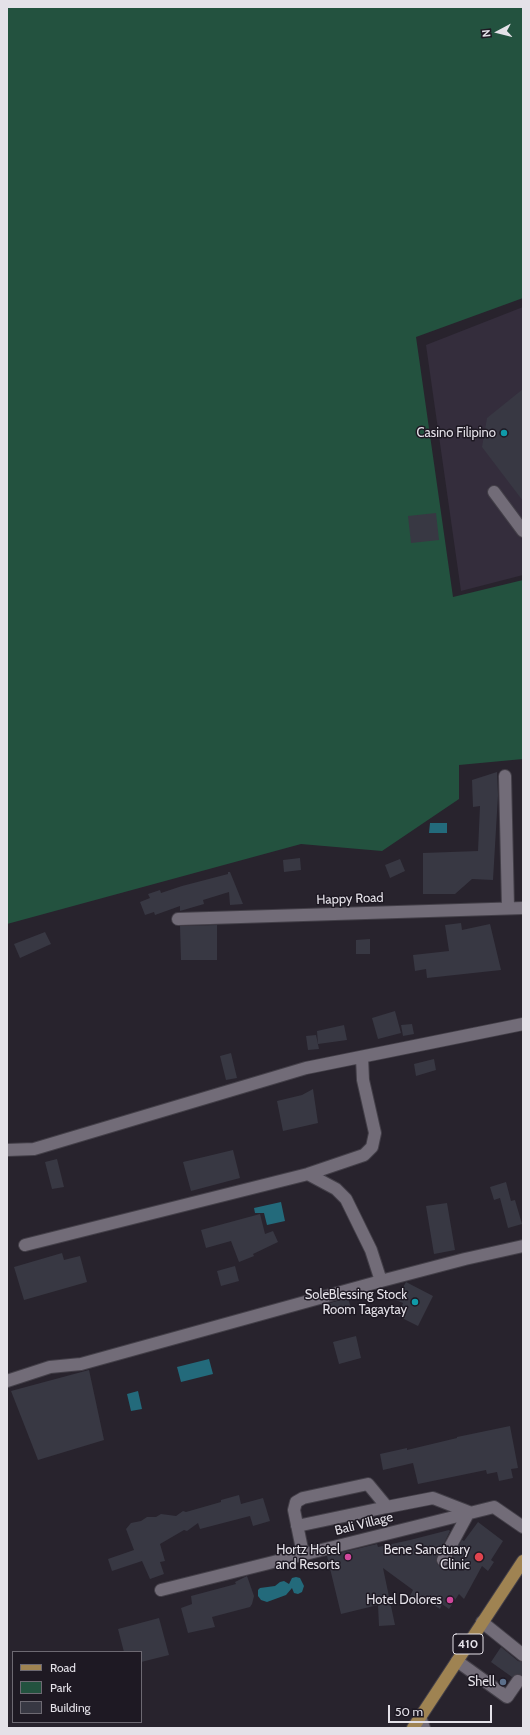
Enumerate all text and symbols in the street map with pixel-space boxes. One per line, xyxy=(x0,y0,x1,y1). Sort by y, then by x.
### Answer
north arrow xyxy=(478,12,518,52)
text: N xyxy=(479,29,494,38)
place label: Casino Filipino xyxy=(417,425,496,441)
marker: Casino Filipino xyxy=(499,428,509,438)
street label: Happy Road xyxy=(316,890,384,908)
place label: SoleBlessing Stock Room Tagaytay xyxy=(305,1287,407,1318)
marker: SoleBlessing Stock Room Tagaytay xyxy=(410,1297,420,1307)
street label: Bali Village xyxy=(333,1509,395,1539)
place label: Hortz Hotel and Resorts xyxy=(276,1542,340,1573)
place label: Bene Sanctuary Clinic xyxy=(384,1542,470,1573)
marker: Bene Sanctuary Clinic xyxy=(473,1551,485,1563)
marker: Hortz Hotel and Resorts xyxy=(343,1552,353,1562)
place label: Hotel Dolores xyxy=(366,1592,442,1608)
marker: Hotel Dolores xyxy=(445,1595,455,1605)
road number: 410 xyxy=(453,1634,483,1654)
legend xyxy=(12,1651,142,1723)
text: Road xyxy=(50,1660,76,1675)
place label: Shell xyxy=(468,1674,495,1690)
marker: Shell xyxy=(498,1677,508,1687)
text: Park xyxy=(50,1680,72,1695)
scale bar xyxy=(390,1697,494,1723)
text: Building xyxy=(50,1700,91,1715)
text: 50 m xyxy=(395,1704,423,1719)

